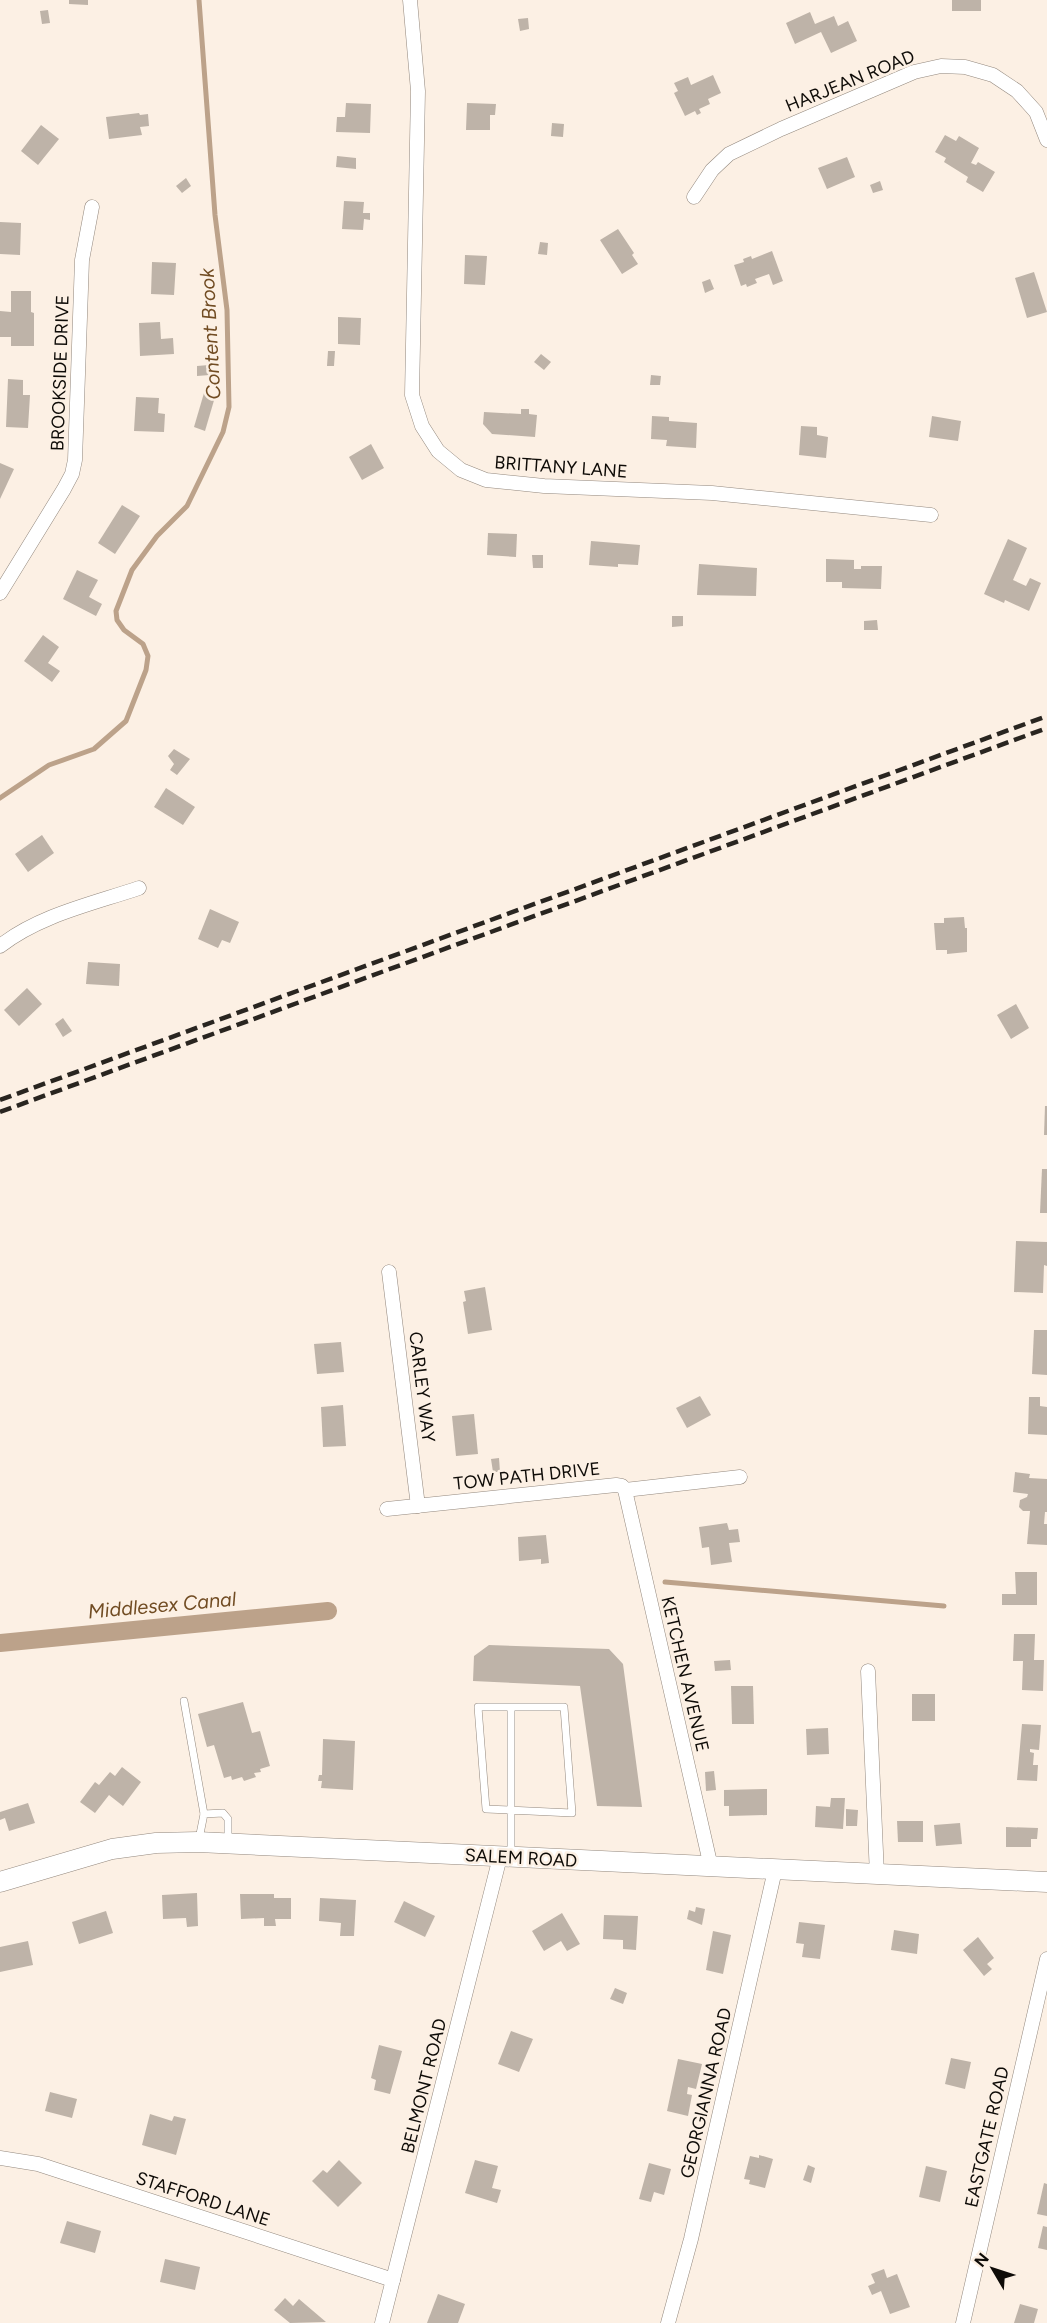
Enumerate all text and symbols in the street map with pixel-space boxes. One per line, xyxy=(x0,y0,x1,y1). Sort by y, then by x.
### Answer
street label: HARJEAN ROAD xyxy=(782,45,918,117)
water label: Content Brook xyxy=(195,266,225,400)
street label: BROOKSIDE DRIVE xyxy=(46,295,74,451)
street label: BRITTANY LANE xyxy=(494,451,628,483)
street label: CARLEY WAY xyxy=(404,1330,440,1444)
street label: TOW PATH DRIVE xyxy=(453,1457,601,1495)
water label: Middlesex Canal xyxy=(87,1587,238,1623)
street label: KETCHEN AVENUE xyxy=(656,1594,714,1754)
street label: SALEM ROAD xyxy=(464,1844,578,1872)
street label: GEORGIANNA ROAD xyxy=(676,2006,736,2180)
street label: BELMONT ROAD xyxy=(397,2016,451,2156)
street label: EASTGATE ROAD xyxy=(960,2064,1014,2210)
street label: STAFFORD LANE xyxy=(133,2167,273,2231)
north arrow xyxy=(963,2239,1023,2299)
text: N xyxy=(970,2249,993,2271)

